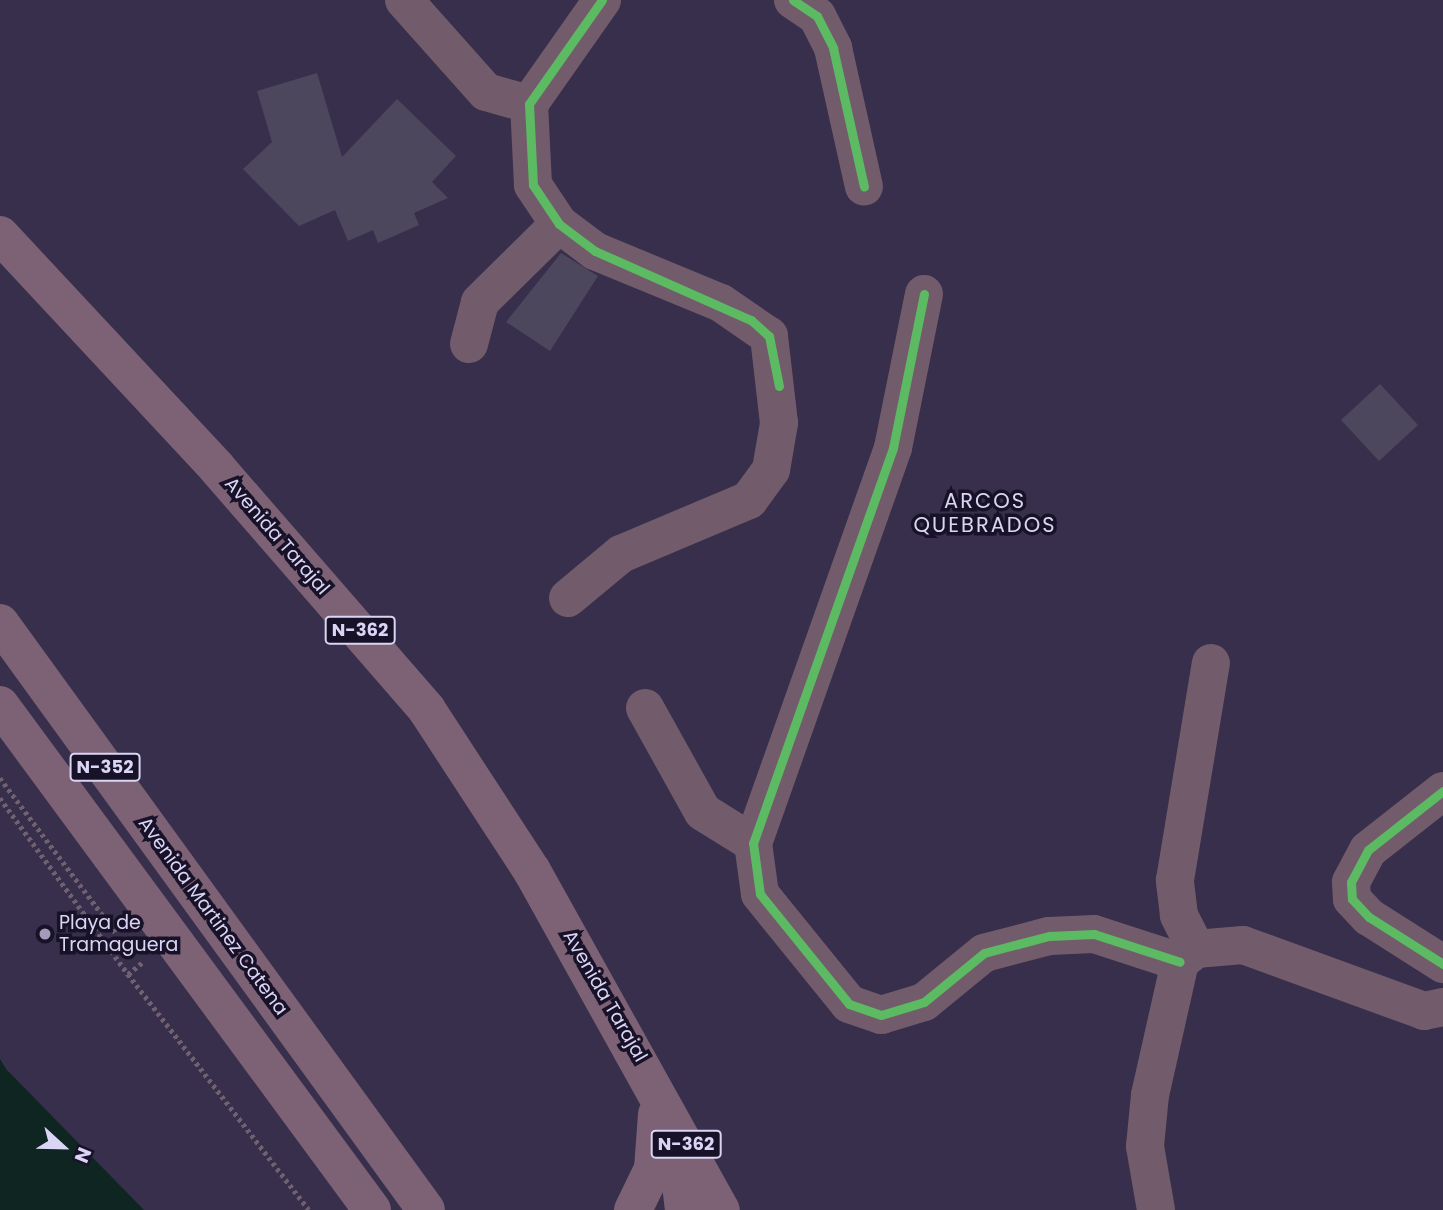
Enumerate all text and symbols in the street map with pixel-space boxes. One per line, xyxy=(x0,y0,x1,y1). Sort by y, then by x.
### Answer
street label: Avenida Tarajal xyxy=(220,473,334,599)
district label: ARCOS QUEBRADOS xyxy=(915,488,1055,538)
road number: N-362 xyxy=(323,616,397,644)
road number: N-352 xyxy=(68,752,142,782)
street label: Avenida Martinez Catena xyxy=(133,812,293,1020)
place label: Playa de Tramaguera xyxy=(59,912,178,956)
marker: Playa de Tramaguera xyxy=(37,926,53,942)
street label: Avenida Tarajal xyxy=(558,926,652,1066)
north arrow xyxy=(28,1112,98,1182)
road number: N-362 xyxy=(649,1129,723,1158)
text: N xyxy=(68,1143,98,1167)

